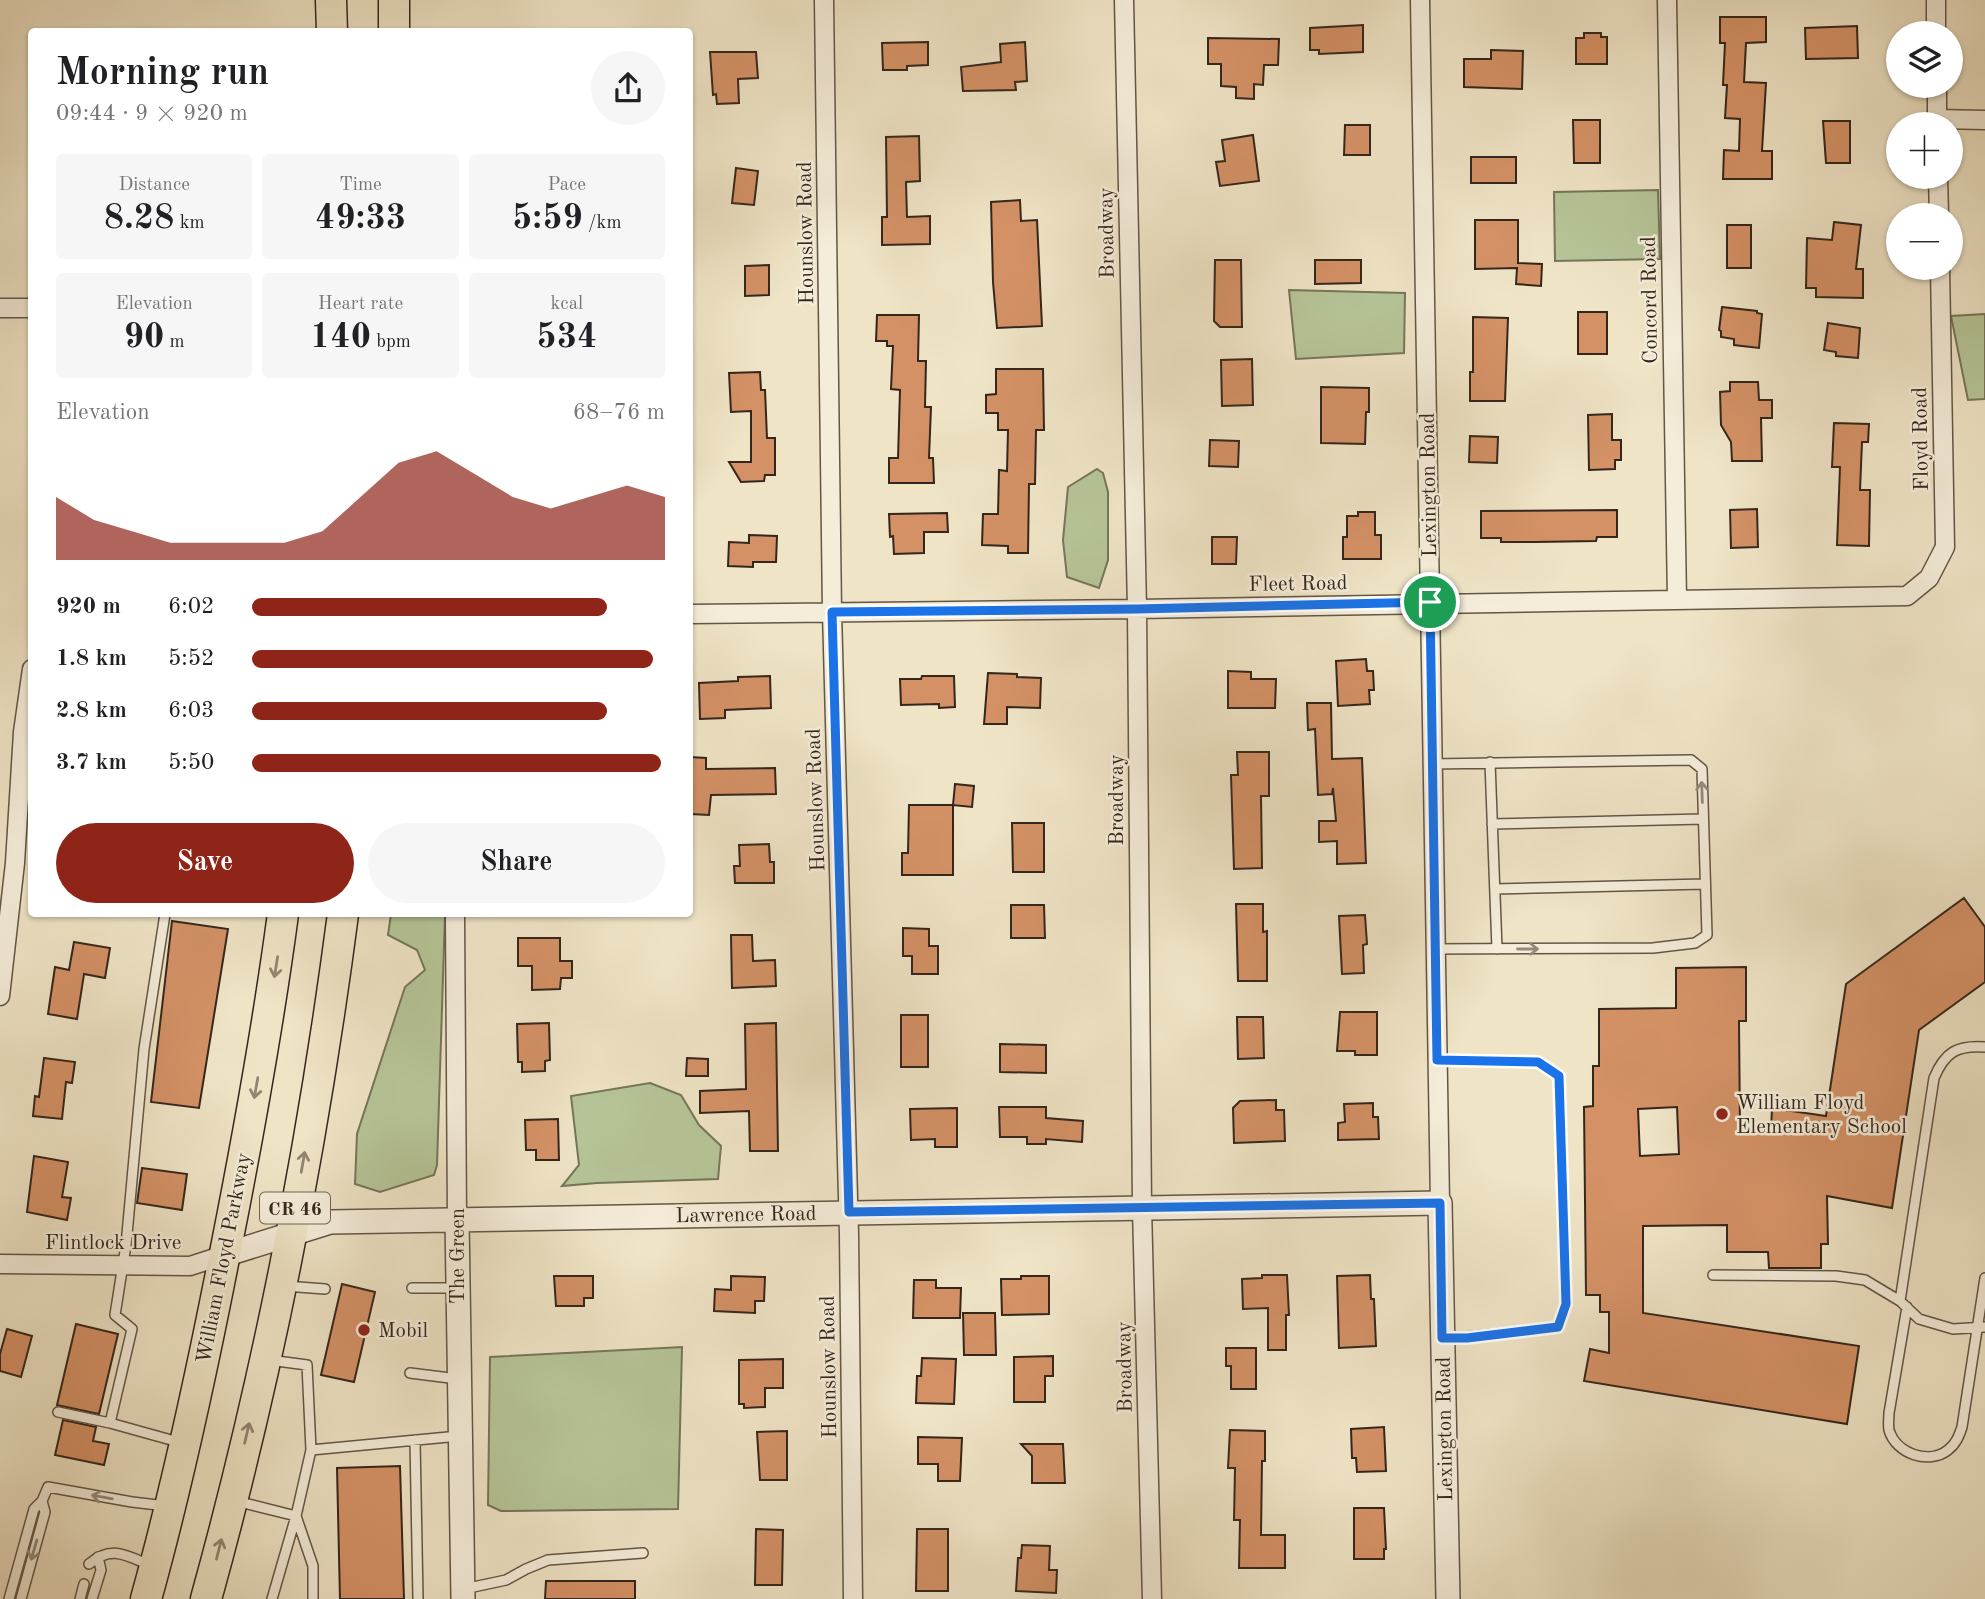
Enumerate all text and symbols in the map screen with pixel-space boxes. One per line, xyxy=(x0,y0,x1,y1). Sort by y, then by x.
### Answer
map controls xyxy=(1886,21,1963,280)
button: layers xyxy=(1886,21,1963,98)
button: share xyxy=(591,51,665,125)
text: Morning run xyxy=(56,55,269,93)
text: 09:44 · 9 × 920 m xyxy=(56,102,248,125)
button: + xyxy=(1886,112,1963,189)
street label: Hounslow Road xyxy=(795,161,818,305)
text: Distance xyxy=(118,176,190,195)
text: Time xyxy=(339,176,382,195)
text: Pace xyxy=(548,176,586,195)
street label: Broadway xyxy=(1096,187,1119,279)
text: 8.28 xyxy=(104,201,174,236)
text: 49:33 xyxy=(315,201,406,236)
text: 5:59 xyxy=(512,201,583,236)
button: − xyxy=(1886,203,1963,280)
text: km xyxy=(174,214,205,233)
text: /km xyxy=(583,214,622,233)
street label: Concord Road xyxy=(1639,236,1662,364)
text: Elevation xyxy=(116,295,193,314)
text: Heart rate xyxy=(318,295,403,314)
text: kcal xyxy=(550,295,583,314)
text: 90 xyxy=(124,320,164,355)
text: 140 xyxy=(310,320,371,355)
text: 534 xyxy=(536,320,597,355)
text: m xyxy=(164,333,185,352)
text: bpm xyxy=(371,333,411,352)
street label: Floyd Road xyxy=(1910,387,1933,491)
text: Elevation xyxy=(56,401,150,424)
text: 68–76 m xyxy=(573,401,665,424)
street label: Lexington Road xyxy=(1418,412,1441,558)
pin xyxy=(1400,572,1460,632)
street label: Fleet Road xyxy=(1248,573,1348,596)
icon: arrive xyxy=(1411,583,1449,621)
text: 920 m xyxy=(56,595,121,618)
text: 6:02 xyxy=(168,595,214,618)
text: 1.8 km xyxy=(56,647,127,670)
text: 5:52 xyxy=(168,647,214,670)
text: 2.8 km xyxy=(56,699,127,722)
text: 6:03 xyxy=(168,699,214,722)
street label: Hounslow Road xyxy=(804,728,829,872)
text: 3.7 km xyxy=(56,751,127,774)
text: 5:50 xyxy=(168,751,214,774)
street label: Broadway xyxy=(1107,754,1128,846)
one-way arrow xyxy=(1696,780,1709,803)
button: Save xyxy=(56,823,354,903)
button: Share xyxy=(368,823,665,903)
one-way arrow xyxy=(1516,942,1539,956)
one-way arrow xyxy=(269,955,282,978)
one-way arrow xyxy=(249,1076,262,1099)
place label: William Floyd Elementary School xyxy=(1736,1093,1907,1138)
marker: William Floyd Elementary School xyxy=(1714,1106,1730,1122)
street label: William Floyd Parkway xyxy=(194,1151,255,1366)
one-way arrow xyxy=(297,1152,310,1174)
road number: CR 46 xyxy=(260,1192,330,1224)
street label: Lawrence Road xyxy=(675,1204,817,1227)
street label: The Green xyxy=(448,1208,469,1304)
street label: Flintlock Drive xyxy=(45,1233,181,1254)
street label: Hounslow Road xyxy=(818,1295,841,1439)
place label: Mobil xyxy=(378,1321,428,1342)
street label: Broadway xyxy=(1114,1321,1137,1413)
marker: Mobil xyxy=(356,1322,372,1338)
street label: Lexington Road xyxy=(1434,1356,1457,1502)
one-way arrow xyxy=(241,1422,254,1445)
one-way arrow xyxy=(91,1490,114,1503)
one-way arrow xyxy=(213,1538,226,1561)
one-way arrow xyxy=(27,1539,40,1561)

